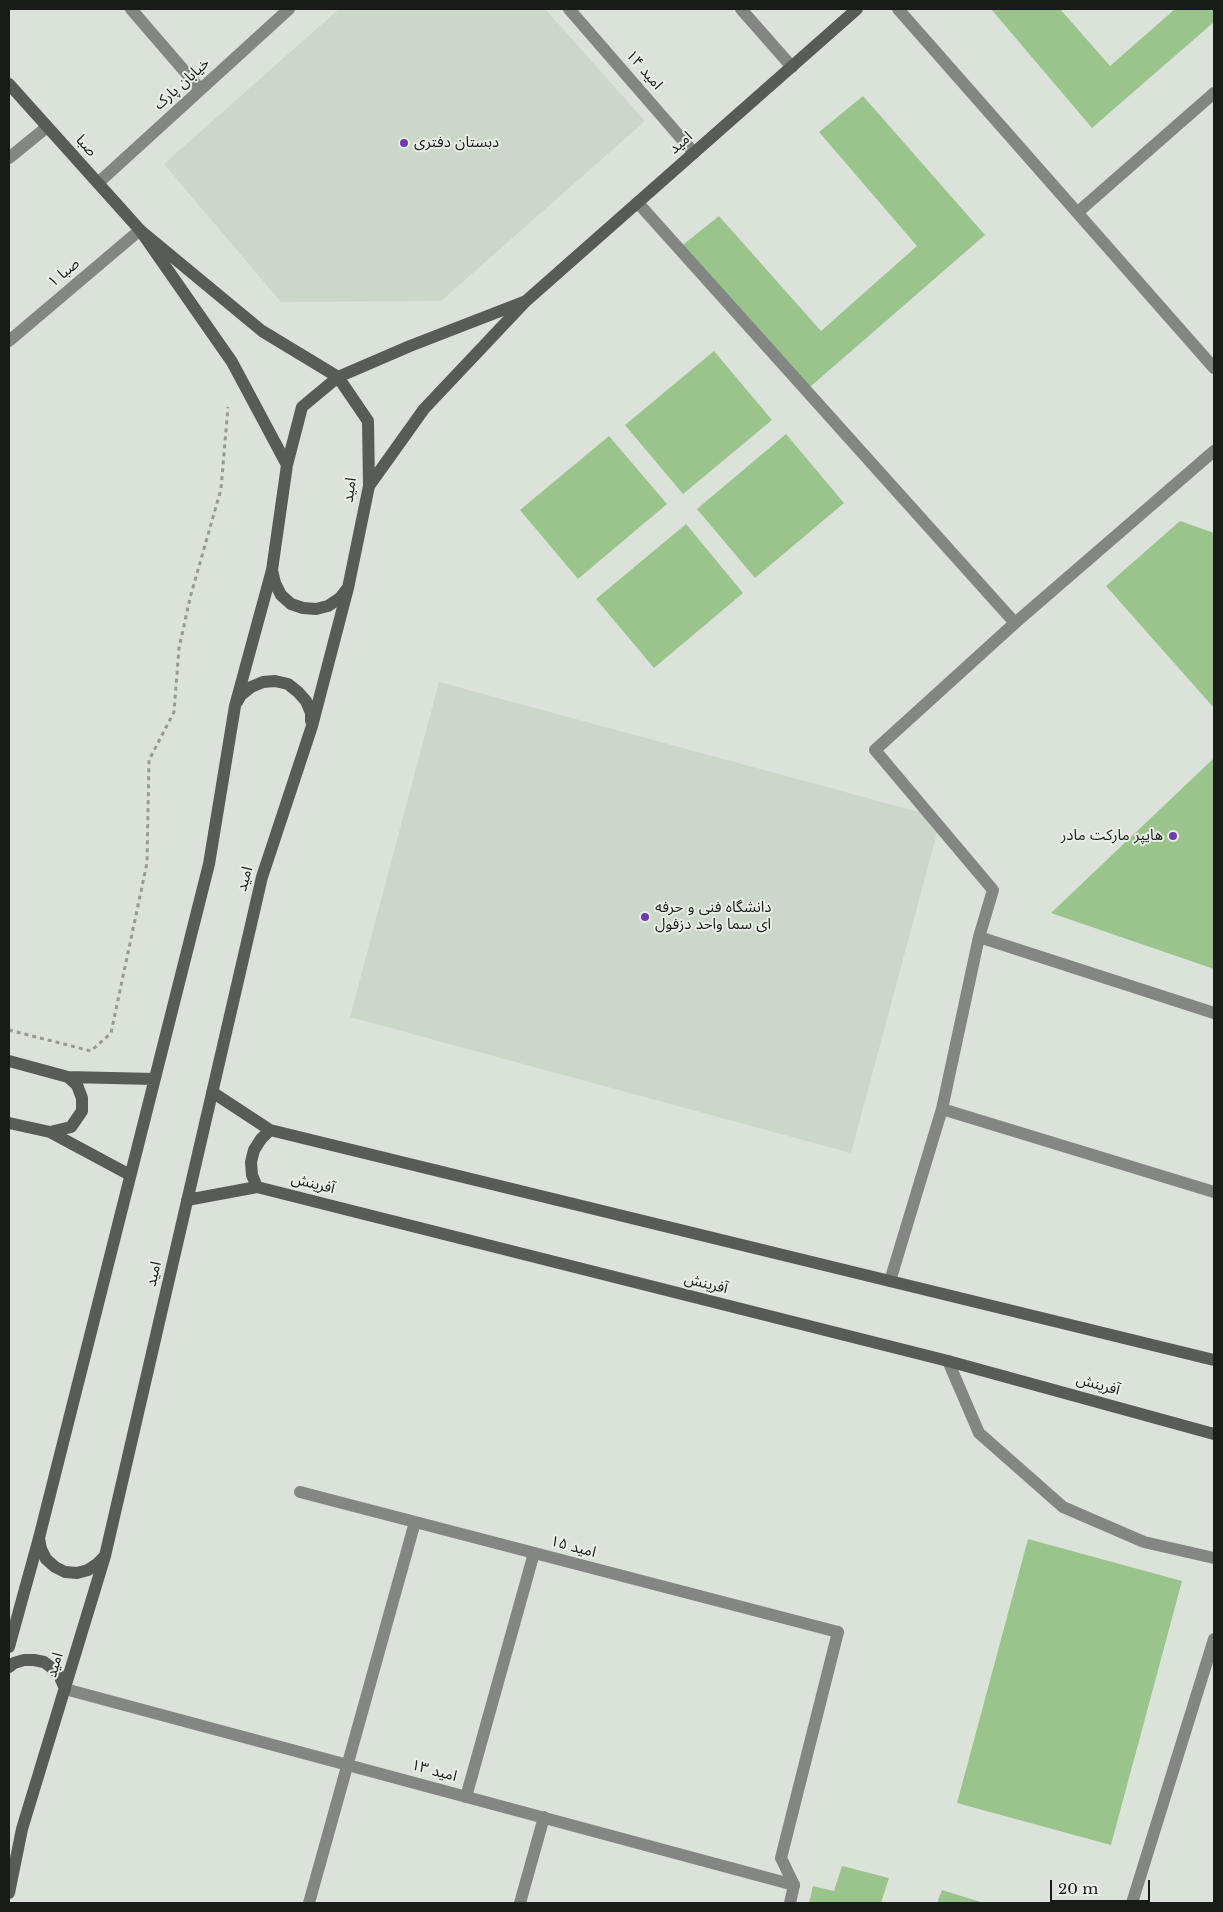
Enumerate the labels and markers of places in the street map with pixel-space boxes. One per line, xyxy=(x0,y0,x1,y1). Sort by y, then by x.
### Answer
place label: دبستان دفتری xyxy=(414,134,499,152)
marker: دبستان دفتری xyxy=(398,137,410,149)
place label: هایپر مارکت مادر xyxy=(1061,827,1163,845)
marker: هایپر مارکت مادر xyxy=(1167,830,1179,842)
place label: دانشگاه فنی و حرفه ای سما واحد دزفول xyxy=(655,899,771,934)
marker: دانشگاه فنی و حرفه ای سما واحد دزفول xyxy=(639,911,651,923)

